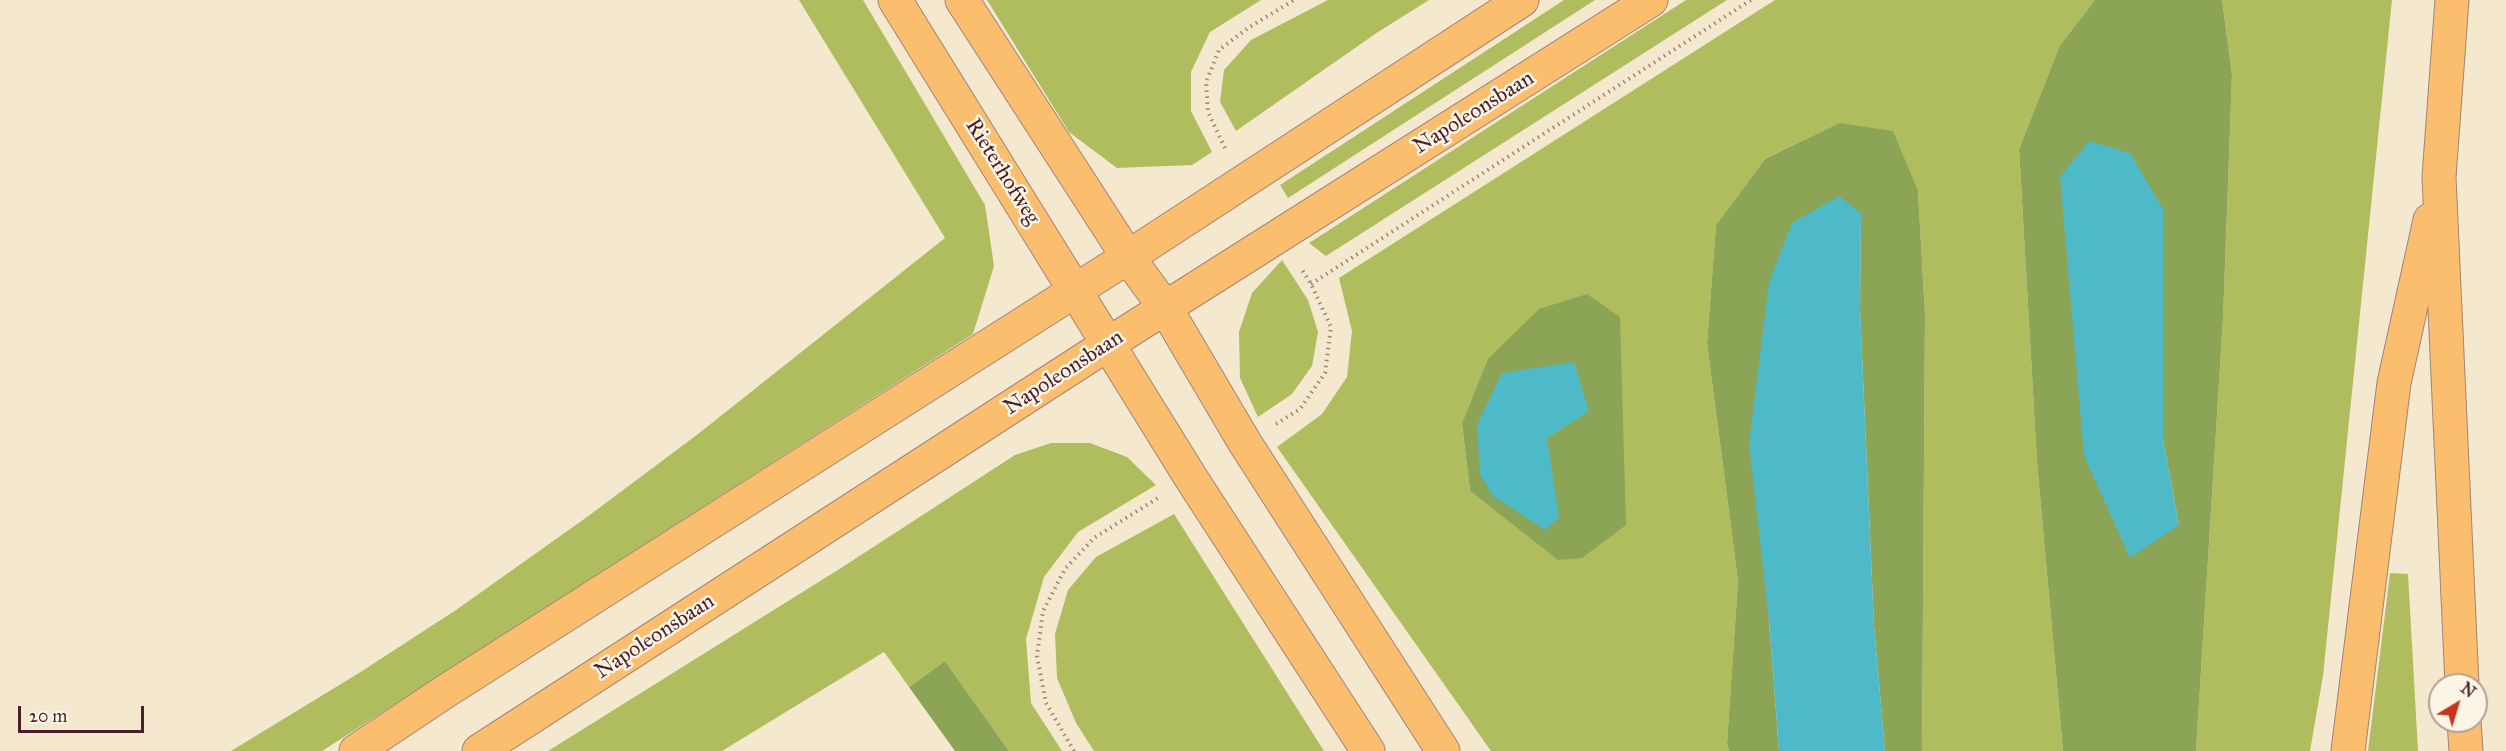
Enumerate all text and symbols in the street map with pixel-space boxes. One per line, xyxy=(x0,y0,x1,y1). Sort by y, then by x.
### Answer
street label: Napoleonsbaan xyxy=(1409,66,1539,160)
street label: Rieterhofweg xyxy=(959,114,1045,230)
street label: Napoleonsbaan xyxy=(999,325,1129,421)
street label: Napoleonsbaan xyxy=(590,589,720,685)
north arrow xyxy=(2428,673,2488,733)
text: N xyxy=(2457,678,2479,702)
scale bar xyxy=(21,694,147,732)
text: 20 m xyxy=(29,705,67,727)

